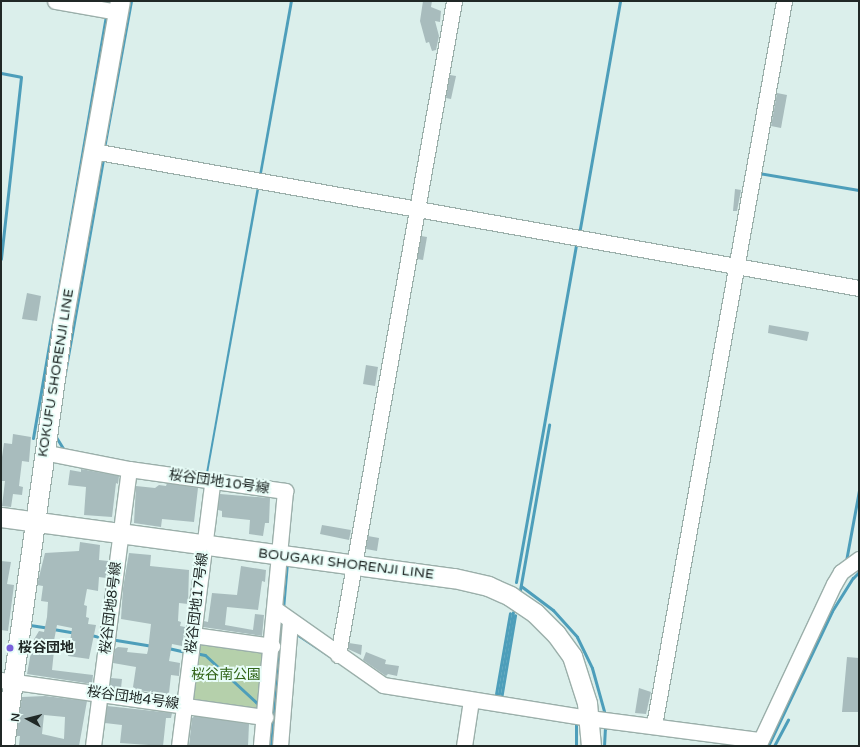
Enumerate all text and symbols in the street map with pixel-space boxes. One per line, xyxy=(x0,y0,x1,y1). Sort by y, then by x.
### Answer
street label: KOKUFU SHORENJI LINE xyxy=(34,288,78,458)
street label: 桜谷団地10号線 xyxy=(168,467,270,497)
street label: BOUGAKI SHORENJI LINE xyxy=(257,545,435,583)
street label: 桜谷団地17号線 xyxy=(182,552,212,654)
street label: 桜谷団地8号線 xyxy=(97,561,125,655)
place label: 桜谷団地 xyxy=(18,640,74,656)
marker: 桜谷団地 xyxy=(5,643,15,653)
park label: 桜谷南公園 xyxy=(191,667,261,683)
street label: 桜谷団地4号線 xyxy=(86,683,180,713)
north arrow xyxy=(8,699,48,739)
text: N xyxy=(9,712,23,723)

